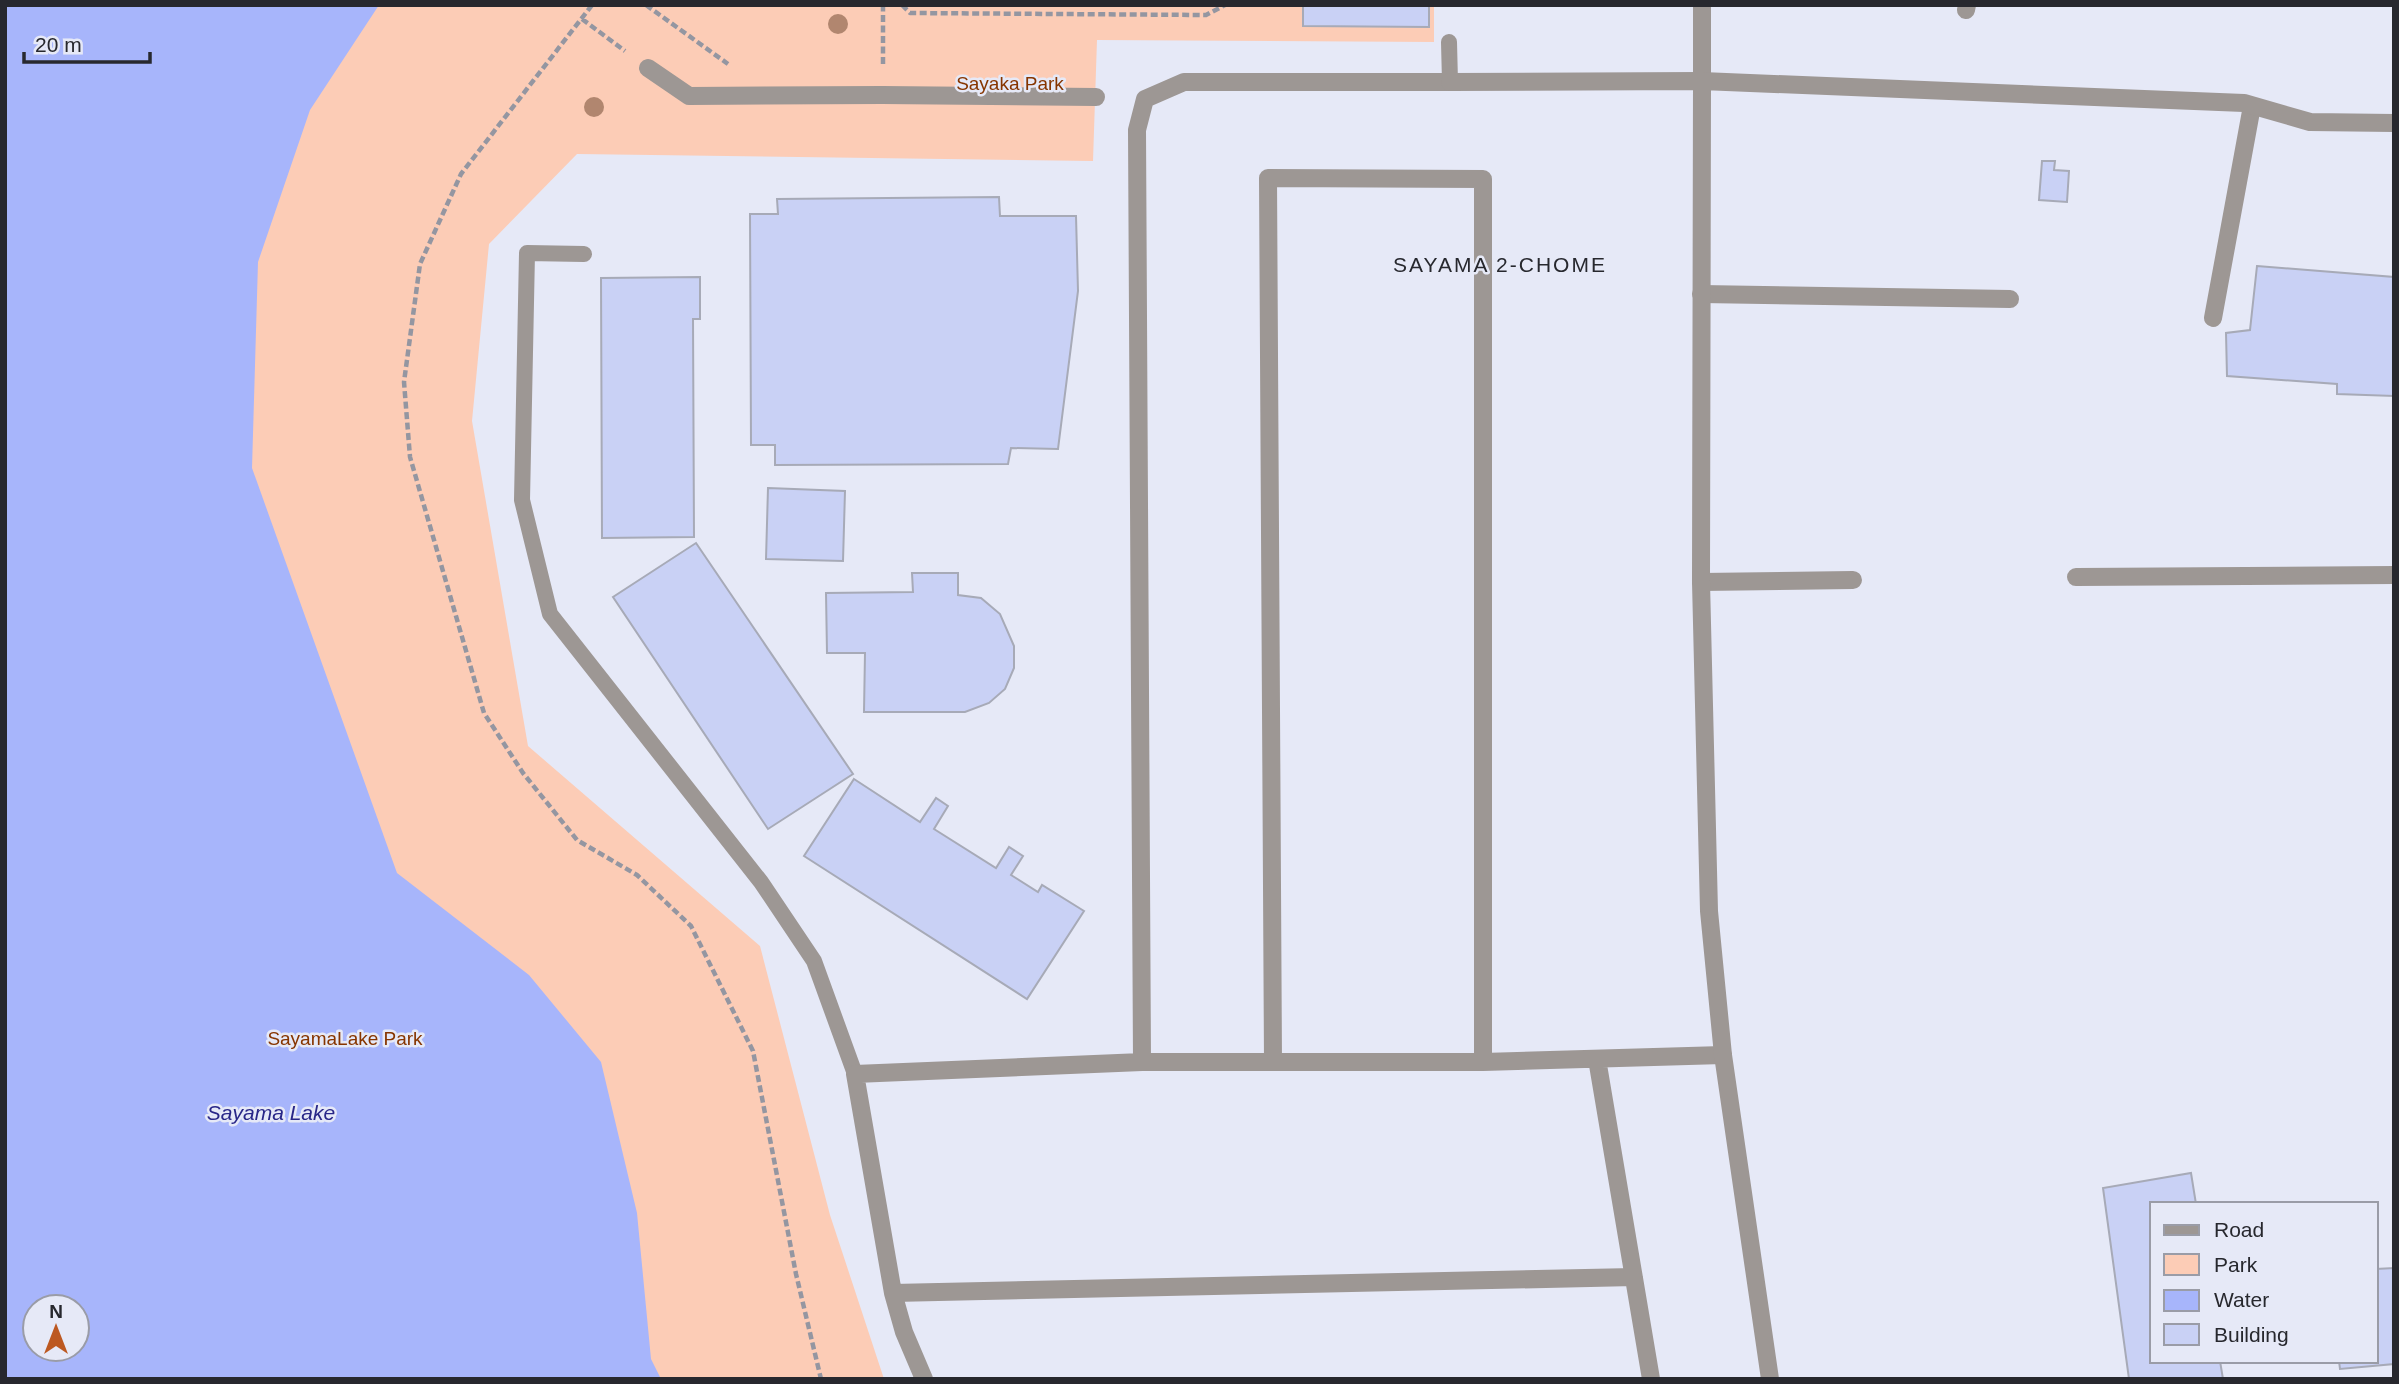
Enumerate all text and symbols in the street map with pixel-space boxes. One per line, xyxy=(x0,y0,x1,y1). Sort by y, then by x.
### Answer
scale bar xyxy=(24,21,150,65)
text: 20 m xyxy=(35,33,82,56)
park label: Sayaka Park xyxy=(956,73,1064,94)
district label: SAYAMA 2-CHOME xyxy=(1393,253,1607,276)
park label: SayamaLake Park xyxy=(267,1028,423,1049)
water label: Sayama Lake xyxy=(207,1101,335,1124)
legend xyxy=(2150,1202,2378,1363)
text: Road xyxy=(2214,1218,2264,1241)
text: Park xyxy=(2214,1253,2258,1276)
text: Water xyxy=(2214,1288,2269,1311)
north arrow xyxy=(21,1293,91,1363)
text: N xyxy=(49,1301,63,1322)
text: Building xyxy=(2214,1323,2289,1346)

